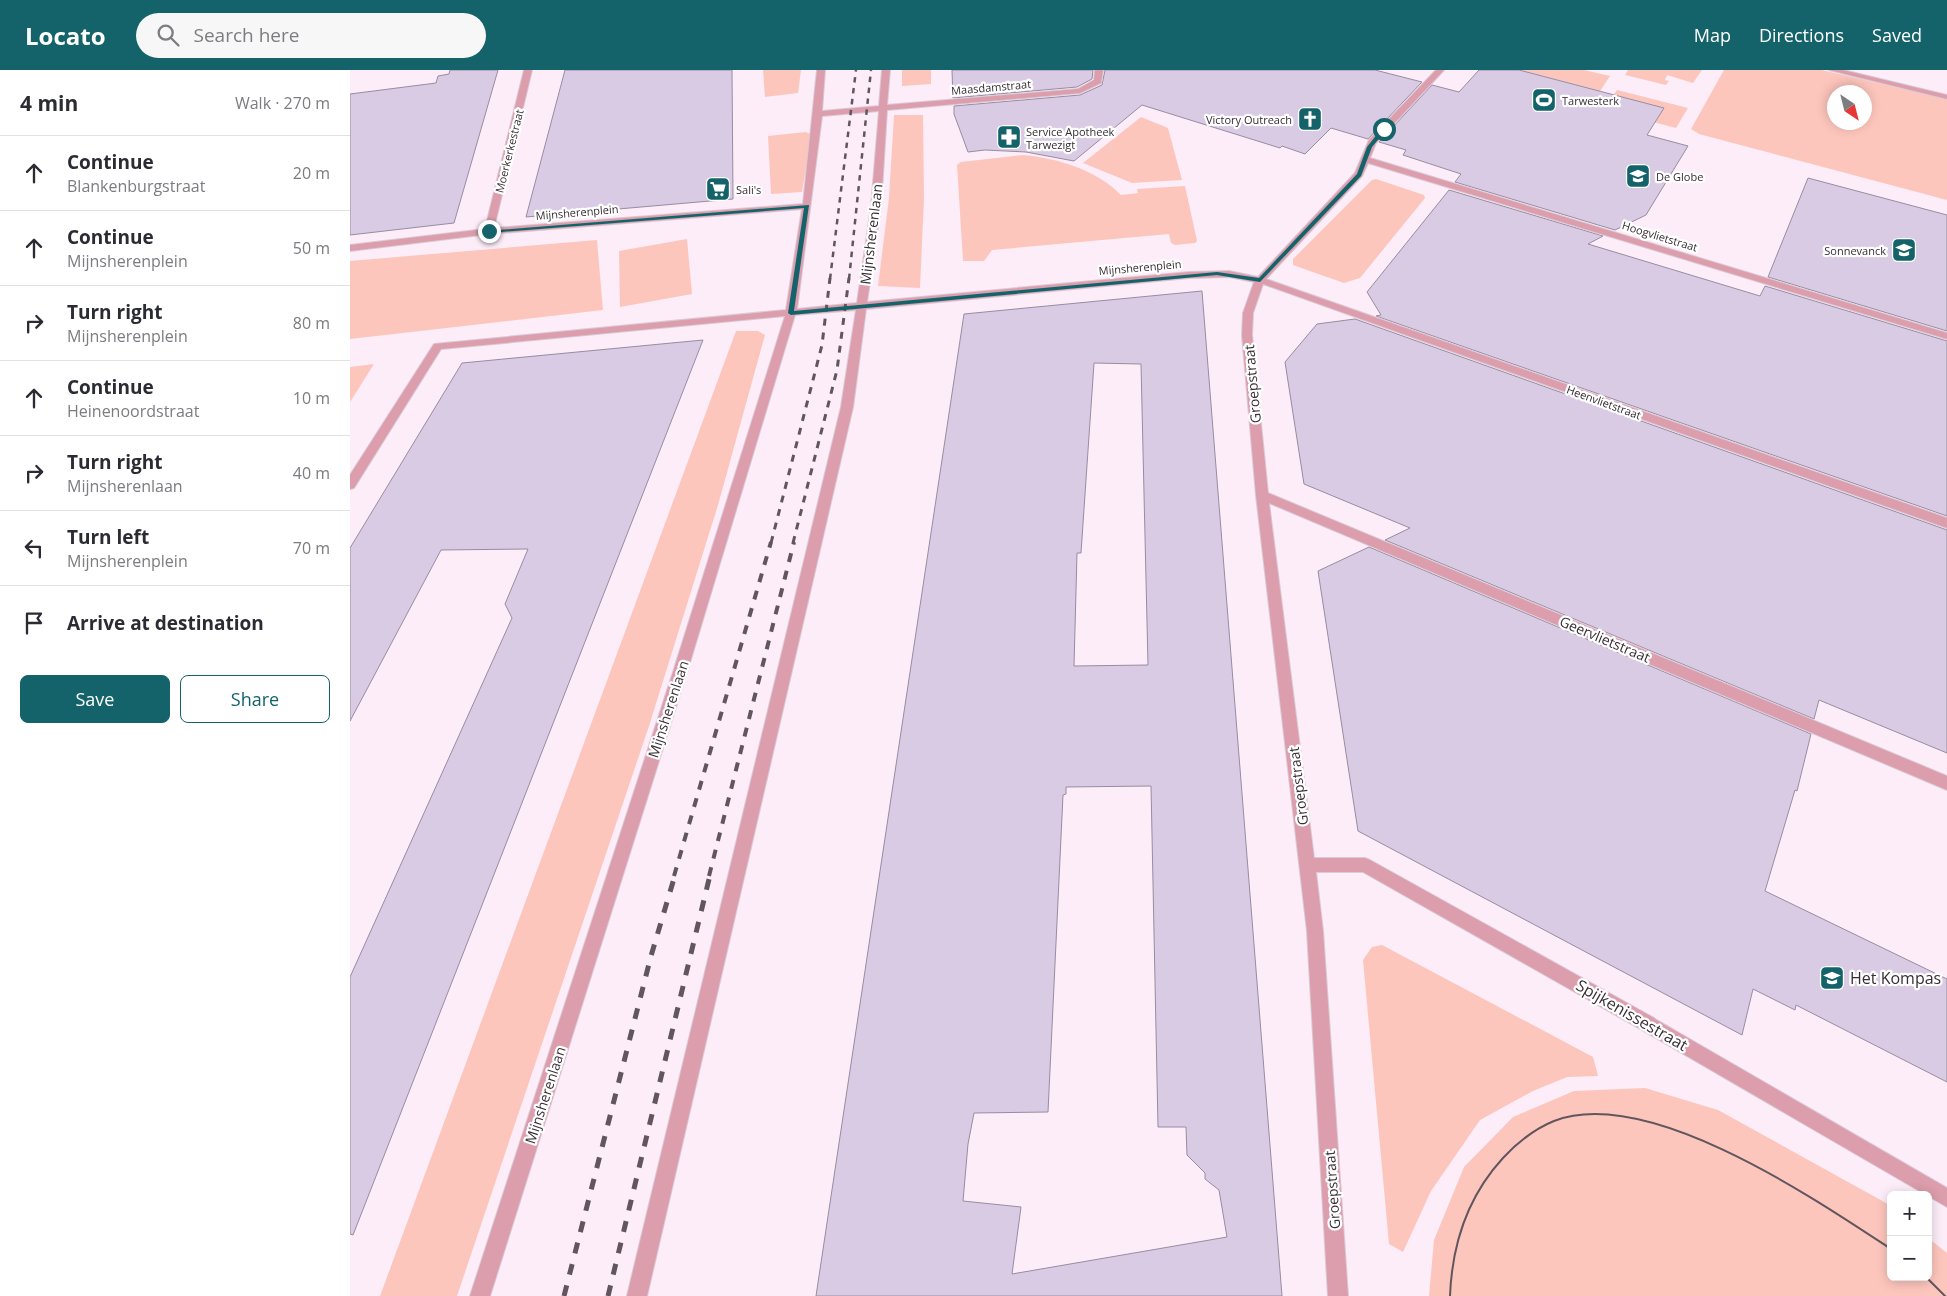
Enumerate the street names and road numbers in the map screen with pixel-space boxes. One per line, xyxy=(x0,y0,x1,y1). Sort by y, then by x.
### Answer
street label: Maasdamstraat xyxy=(950,76,1032,98)
street label: Moerkerkestraat xyxy=(491,108,527,194)
street label: Mijnsherenlaan xyxy=(855,183,887,285)
street label: Mijnsherenplein xyxy=(535,201,619,223)
street label: Hoogvlietstraat xyxy=(1620,217,1700,255)
street label: Mijnsherenplein xyxy=(1098,256,1182,278)
street label: Groepstraat xyxy=(1239,344,1265,424)
street label: Heenvlietstraat xyxy=(1565,382,1643,422)
street label: Geervlietstraat xyxy=(1557,611,1653,667)
street label: Mijnsherenlaan xyxy=(643,658,693,760)
street label: Groepstraat xyxy=(1284,746,1312,826)
street label: Spijkenissestraat xyxy=(1572,974,1692,1056)
street label: Mijnsherenlaan xyxy=(520,1044,570,1146)
street label: Groepstraat xyxy=(1320,1150,1344,1230)

